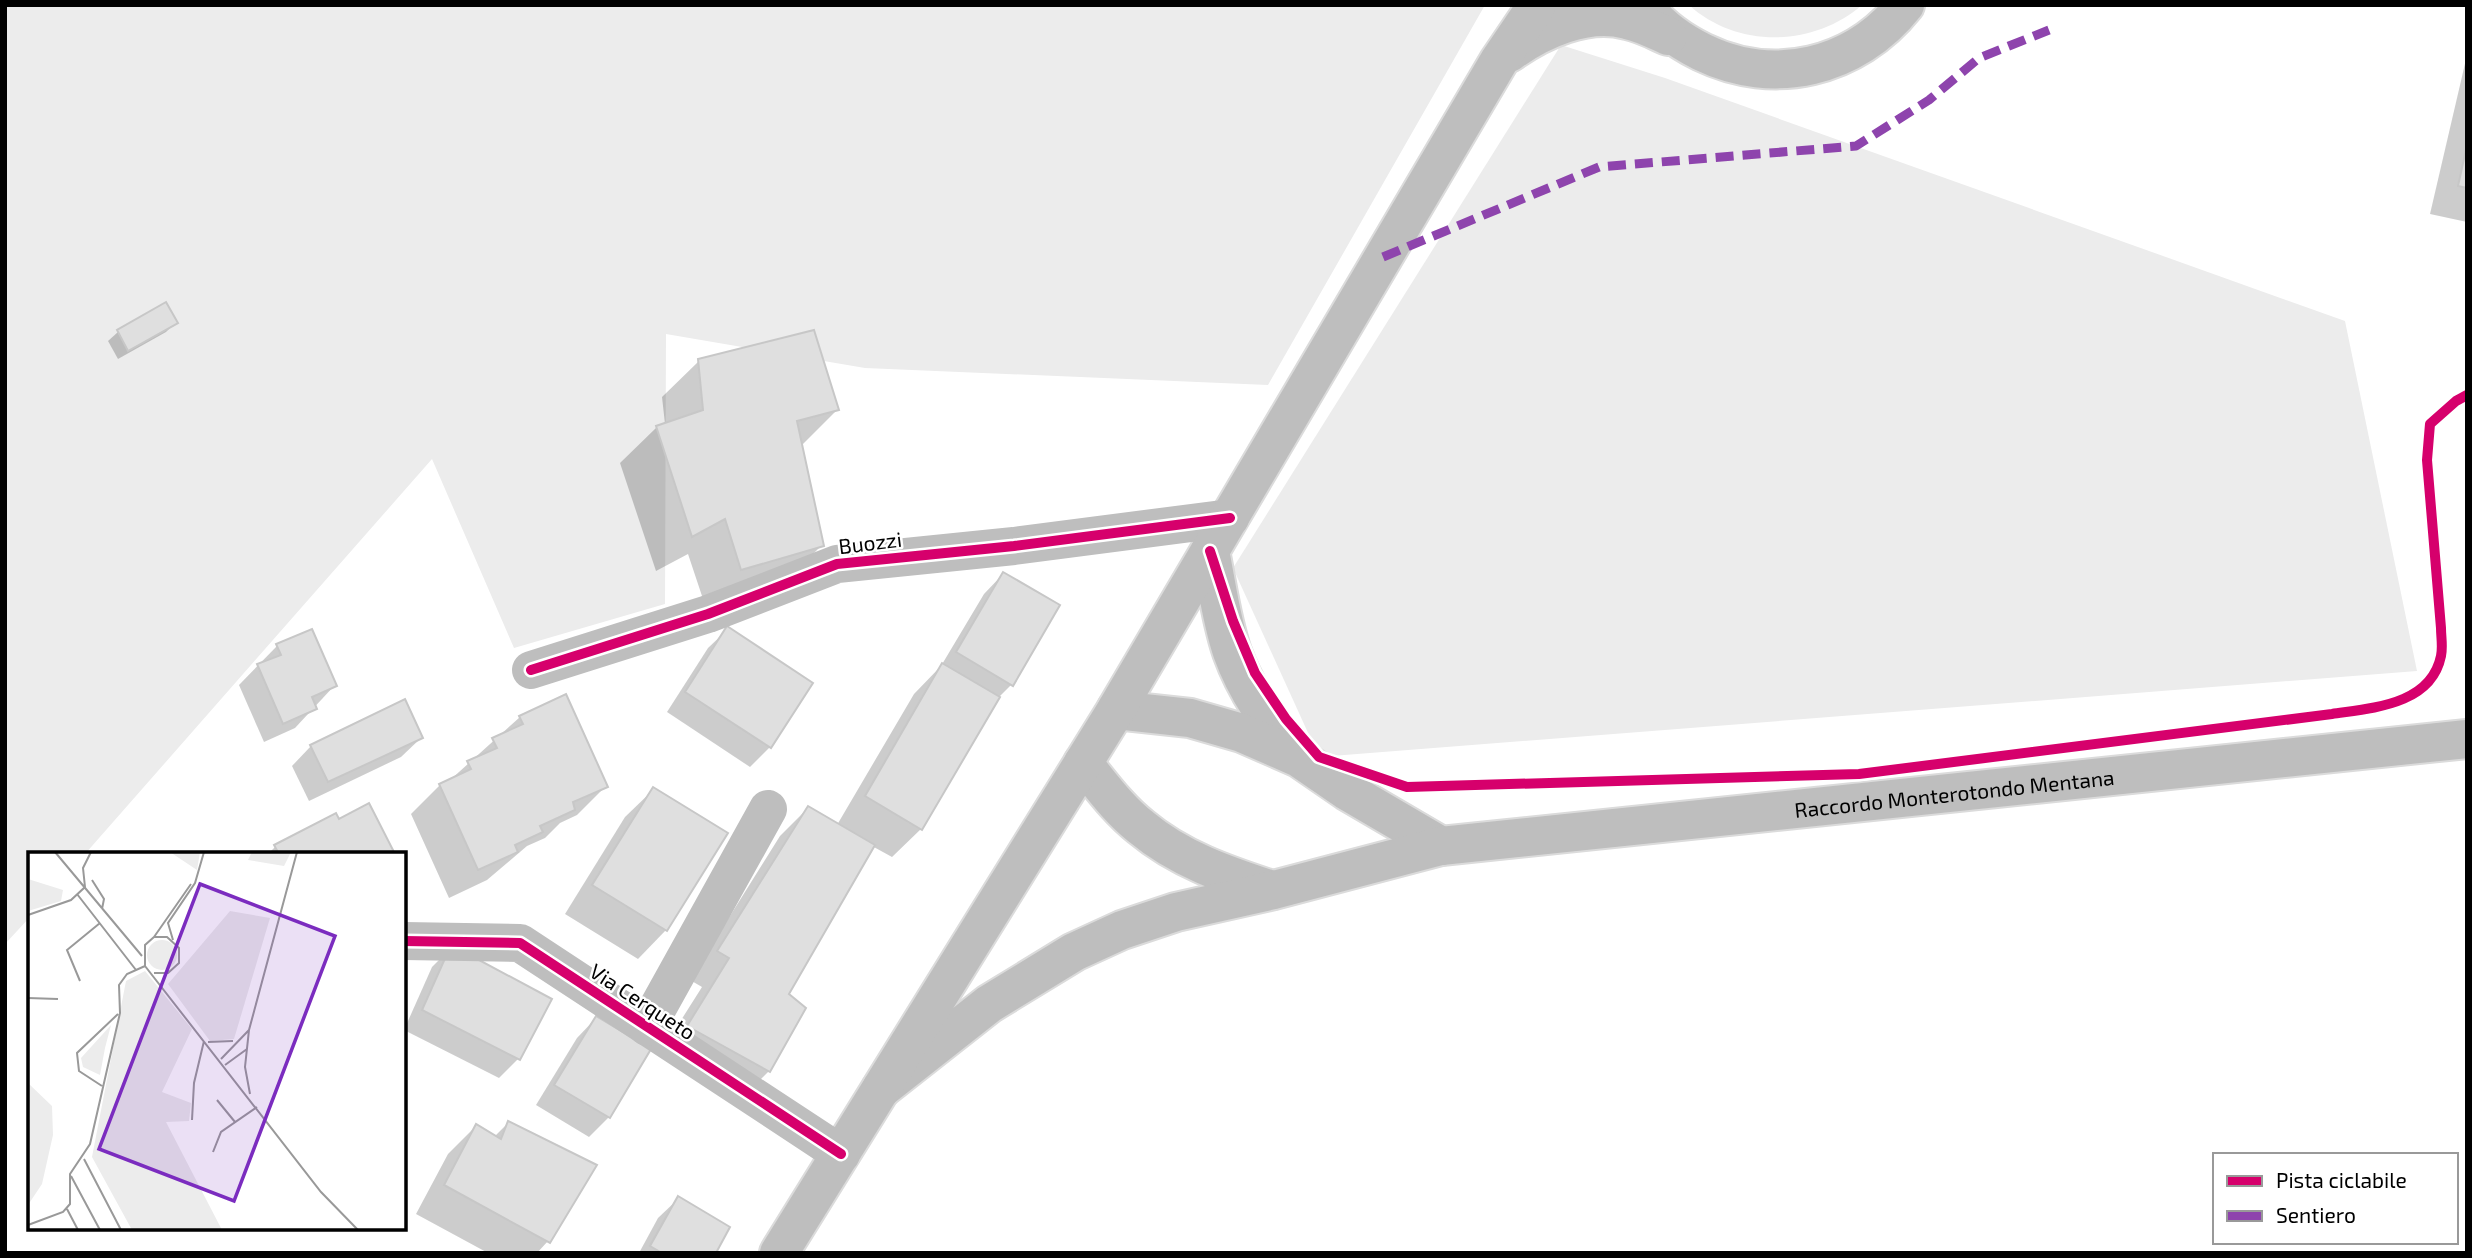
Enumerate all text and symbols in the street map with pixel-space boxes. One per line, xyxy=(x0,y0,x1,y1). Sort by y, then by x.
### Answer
street label: Buozzi xyxy=(837,526,903,558)
street label: Raccordo Monterotondo Mentana xyxy=(1793,763,2115,822)
inset map xyxy=(28,852,406,1230)
street label: Via Cerqueto xyxy=(586,958,700,1044)
legend xyxy=(2213,1153,2458,1244)
text: Pista ciclabile xyxy=(2276,1167,2407,1192)
text: Sentiero xyxy=(2276,1202,2356,1227)

